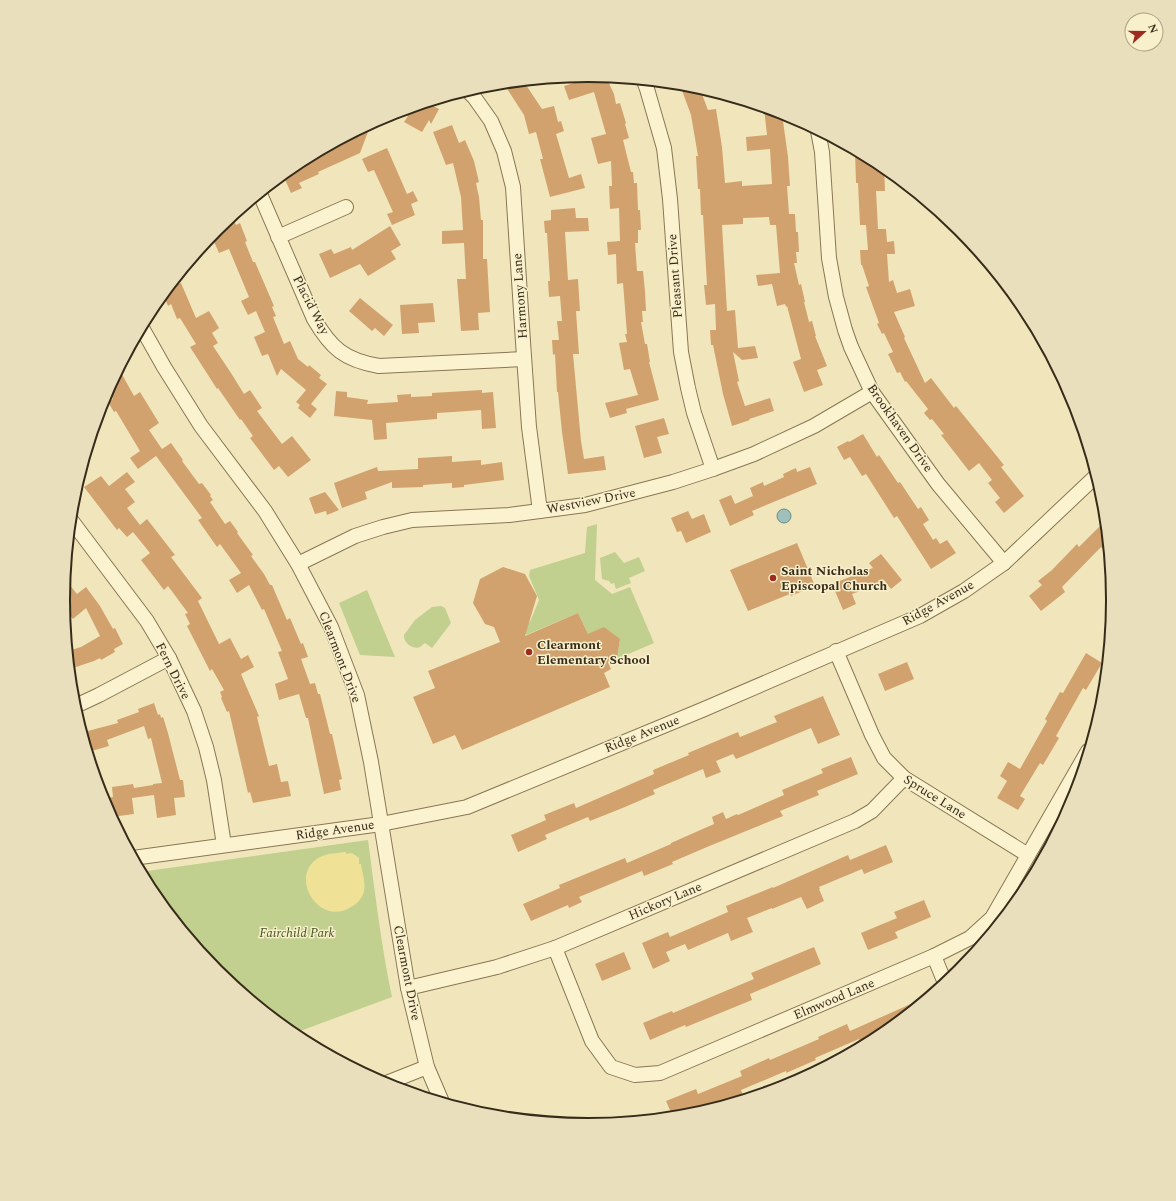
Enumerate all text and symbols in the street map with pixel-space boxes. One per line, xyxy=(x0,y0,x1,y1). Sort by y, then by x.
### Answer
north arrow xyxy=(1124,12,1164,52)
text: N xyxy=(1143,21,1162,36)
street label: Pleasant Drive xyxy=(662,233,688,319)
street label: Harmony Lane xyxy=(507,253,533,339)
street label: Placid Way xyxy=(287,272,335,339)
street label: Brookhaven Drive xyxy=(862,380,938,476)
street label: Westview Drive xyxy=(545,483,637,519)
place label: Saint Nicholas Episcopal Church xyxy=(781,561,887,596)
marker: Saint Nicholas Episcopal Church xyxy=(768,573,778,583)
street label: Ridge Avenue xyxy=(898,575,978,631)
street label: Clearmont Drive xyxy=(313,608,367,706)
place label: Clearmont Elementary School xyxy=(537,635,650,670)
street label: Fern Drive xyxy=(150,639,196,703)
marker: Clearmont Elementary School xyxy=(524,647,534,657)
street label: Ridge Avenue xyxy=(601,710,683,758)
street label: Spruce Lane xyxy=(900,770,970,824)
street label: Ridge Avenue xyxy=(294,815,376,845)
street label: Hickory Lane xyxy=(625,877,705,925)
park label: Fairchild Park xyxy=(259,923,335,943)
street label: Clearmont Drive xyxy=(388,924,426,1022)
street label: Elmwood Lane xyxy=(790,973,878,1025)

